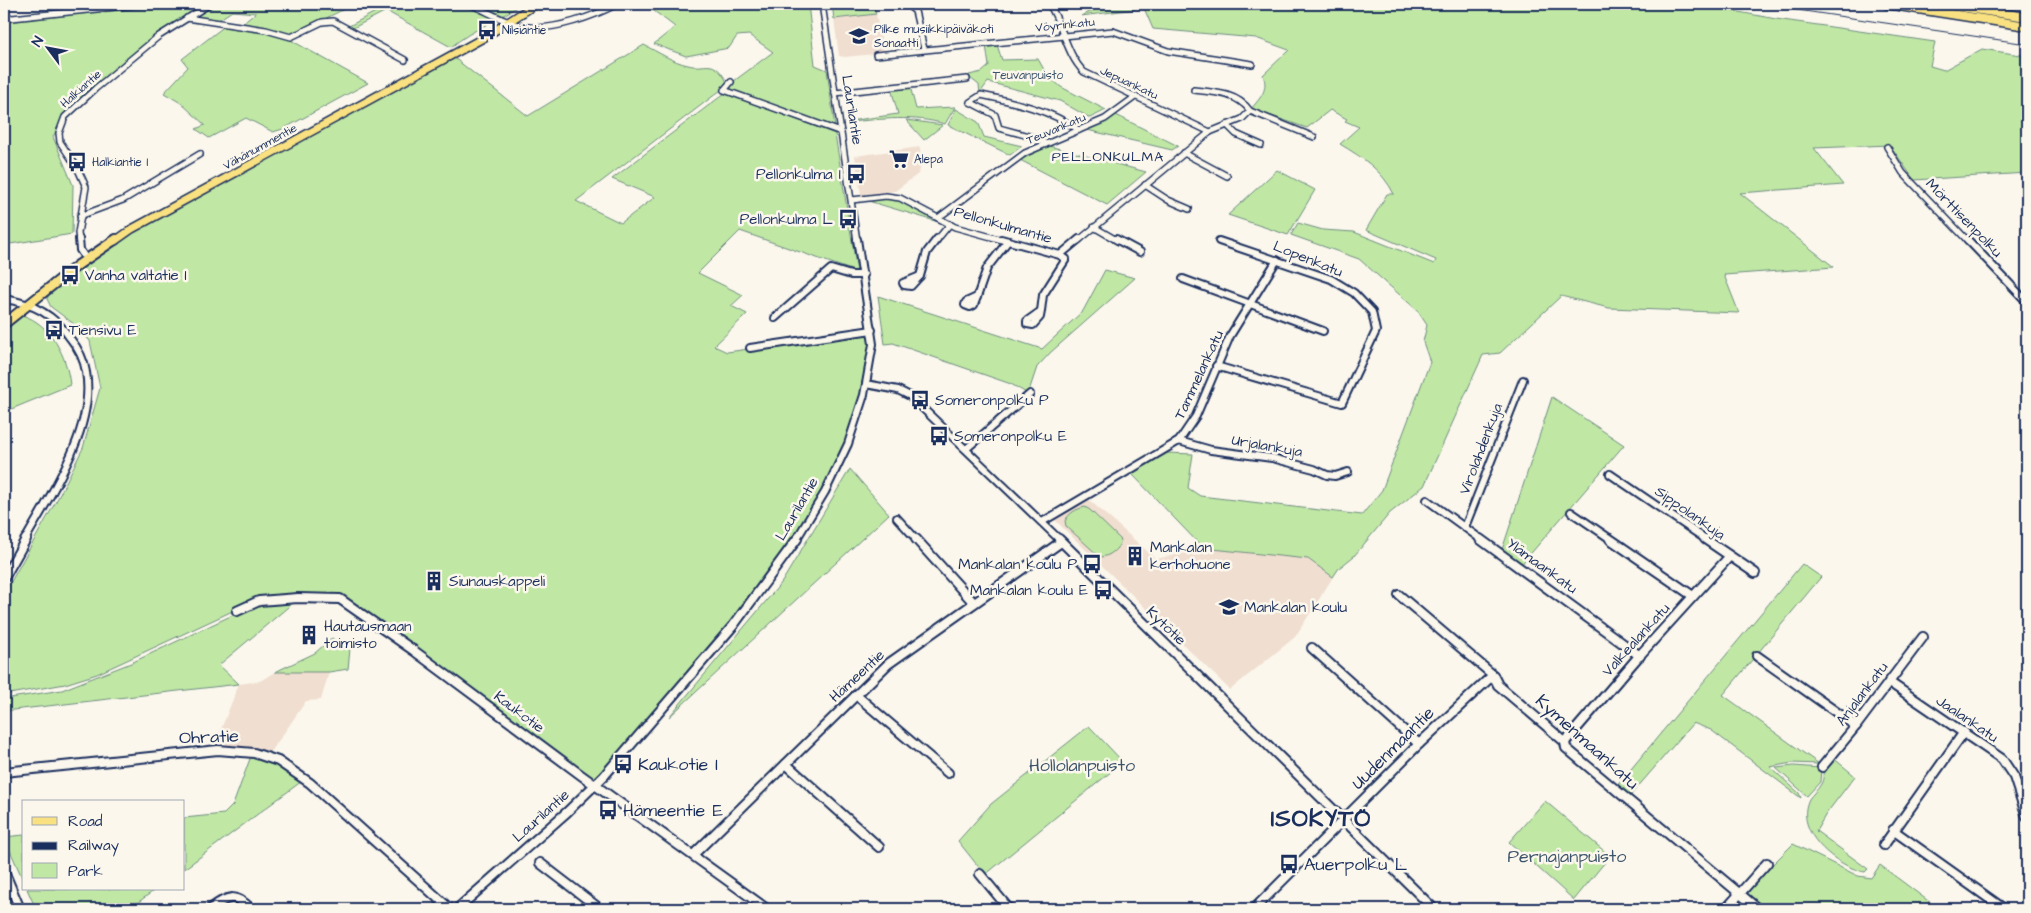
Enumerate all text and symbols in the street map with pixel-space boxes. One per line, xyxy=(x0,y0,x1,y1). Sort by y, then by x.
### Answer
street label: Vöyrinkatu xyxy=(1034,13,1096,38)
bus stop icon: Nilsiäntie xyxy=(476,19,498,41)
place label: Pilke musiikkipäiväkoti Sonaatti xyxy=(874,21,994,52)
north arrow xyxy=(22,22,72,72)
place label: Nilsiäntie xyxy=(502,22,547,39)
school or university icon: Pilke musiikkipäiväkoti Sonaatti xyxy=(848,25,870,47)
text: N xyxy=(27,32,49,51)
street label: Jepuankatu xyxy=(1097,62,1161,104)
street label: Halkiantie xyxy=(57,66,106,112)
park label: Teuvanpuisto xyxy=(993,67,1064,84)
street label: Laurilantie xyxy=(836,74,868,146)
street label: Teuvankatu xyxy=(1024,109,1088,149)
street label: Vähänummentie xyxy=(220,119,300,174)
district label: PELLONKULMA xyxy=(1052,147,1164,167)
supermarket icon: Alepa xyxy=(888,148,910,170)
bus stop icon: Halkiantie I xyxy=(66,151,88,173)
place label: Alepa xyxy=(914,151,943,168)
place label: Halkiantie I xyxy=(92,154,149,171)
bus stop icon: Pellonkulma I xyxy=(845,163,867,185)
place label: Pellonkulma I xyxy=(756,164,841,185)
street label: Mörttisenpolku xyxy=(1921,174,2007,262)
street label: Pellonkulmantie xyxy=(952,201,1054,249)
bus stop icon: Pellonkulma L xyxy=(837,208,859,230)
place label: Pellonkulma L xyxy=(740,209,834,230)
street label: Lopenkatu xyxy=(1270,236,1346,283)
bus stop icon: Vanha valtatie I xyxy=(59,264,81,286)
place label: Vanha valtatie I xyxy=(85,265,187,286)
bus stop icon: Tiensivu E xyxy=(43,319,65,341)
place label: Tiensivu E xyxy=(69,320,136,341)
street label: Tammelankatu xyxy=(1169,327,1229,423)
bus stop icon: Someronpolku P xyxy=(909,389,931,411)
place label: Someronpolku P xyxy=(935,390,1049,411)
street label: Virolahdenkuja xyxy=(1454,400,1508,498)
bus stop icon: Someronpolku E xyxy=(928,425,950,447)
place label: Someronpolku E xyxy=(954,426,1067,447)
street label: Urjalankuja xyxy=(1230,429,1304,463)
street label: Laurilantie xyxy=(770,473,824,545)
street label: Sippolankuja xyxy=(1651,481,1730,545)
street label: Ylämaankatu xyxy=(1502,533,1582,599)
place label: Mankalan kerhohuone xyxy=(1150,537,1231,575)
building icon: Mankalan kerhohuone xyxy=(1124,545,1146,567)
bus stop icon: Mankalan koulu P xyxy=(1081,553,1103,575)
place label: Mankalan koulu P xyxy=(958,554,1077,575)
building icon: Siunauskappeli xyxy=(423,570,445,592)
place label: Siunauskappeli xyxy=(449,571,546,592)
bus stop icon: Mankalan koulu E xyxy=(1092,579,1114,601)
place label: Mankalan koulu E xyxy=(970,580,1088,601)
school or university icon: Mankalan koulu xyxy=(1218,596,1240,618)
place label: Mankalan koulu xyxy=(1244,597,1348,618)
street label: Valkealankatu xyxy=(1597,598,1675,681)
street label: Kytötie xyxy=(1141,602,1191,651)
place label: Hautausmaan toimisto xyxy=(324,616,412,654)
building icon: Hautausmaan toimisto xyxy=(298,624,320,646)
street label: Hämeentie xyxy=(825,645,889,707)
street label: Anjalankatu xyxy=(1831,657,1893,730)
street label: Kaukotie xyxy=(489,686,549,738)
street label: Kymenmaankatu xyxy=(1529,689,1644,796)
street label: Jaalankatu xyxy=(1932,690,2003,748)
street label: Uudenmaantie xyxy=(1346,701,1440,795)
street label: Ohratie xyxy=(179,723,240,751)
place label: Kaukotie I xyxy=(638,752,718,777)
bus stop icon: Kaukotie I xyxy=(612,753,634,775)
park label: Hollolanpuisto xyxy=(1029,753,1135,778)
street label: Laurilantie xyxy=(508,785,574,847)
place label: Hämeentie E xyxy=(623,798,723,823)
bus stop icon: Hämeentie E xyxy=(597,799,619,821)
legend xyxy=(22,800,185,890)
district label: ISOKYTÖ xyxy=(1271,802,1371,836)
text: Road xyxy=(68,811,103,832)
text: Railway xyxy=(68,835,119,857)
park label: Pernajanpuisto xyxy=(1508,844,1627,869)
place label: Auerpolku L xyxy=(1304,852,1408,877)
bus stop icon: Auerpolku L xyxy=(1278,853,1300,875)
text: Park xyxy=(68,861,103,882)

